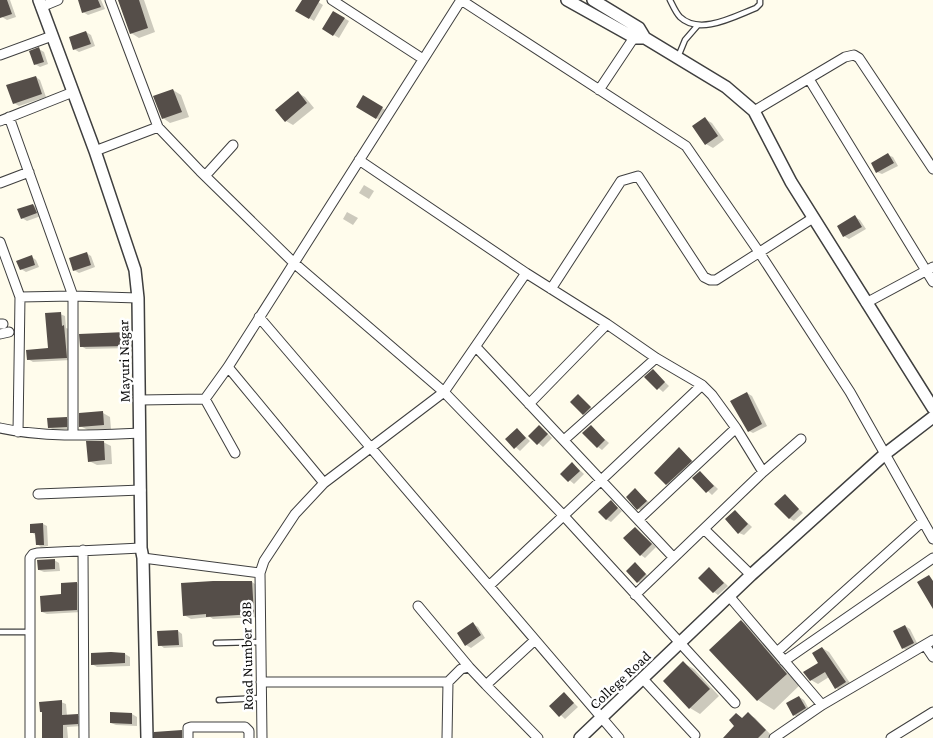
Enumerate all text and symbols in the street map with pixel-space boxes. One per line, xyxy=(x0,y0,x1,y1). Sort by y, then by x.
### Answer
street label: Mayuri Nagar xyxy=(115,319,134,402)
street label: Road Number 28B xyxy=(238,601,256,711)
street label: College Road xyxy=(586,648,655,713)

